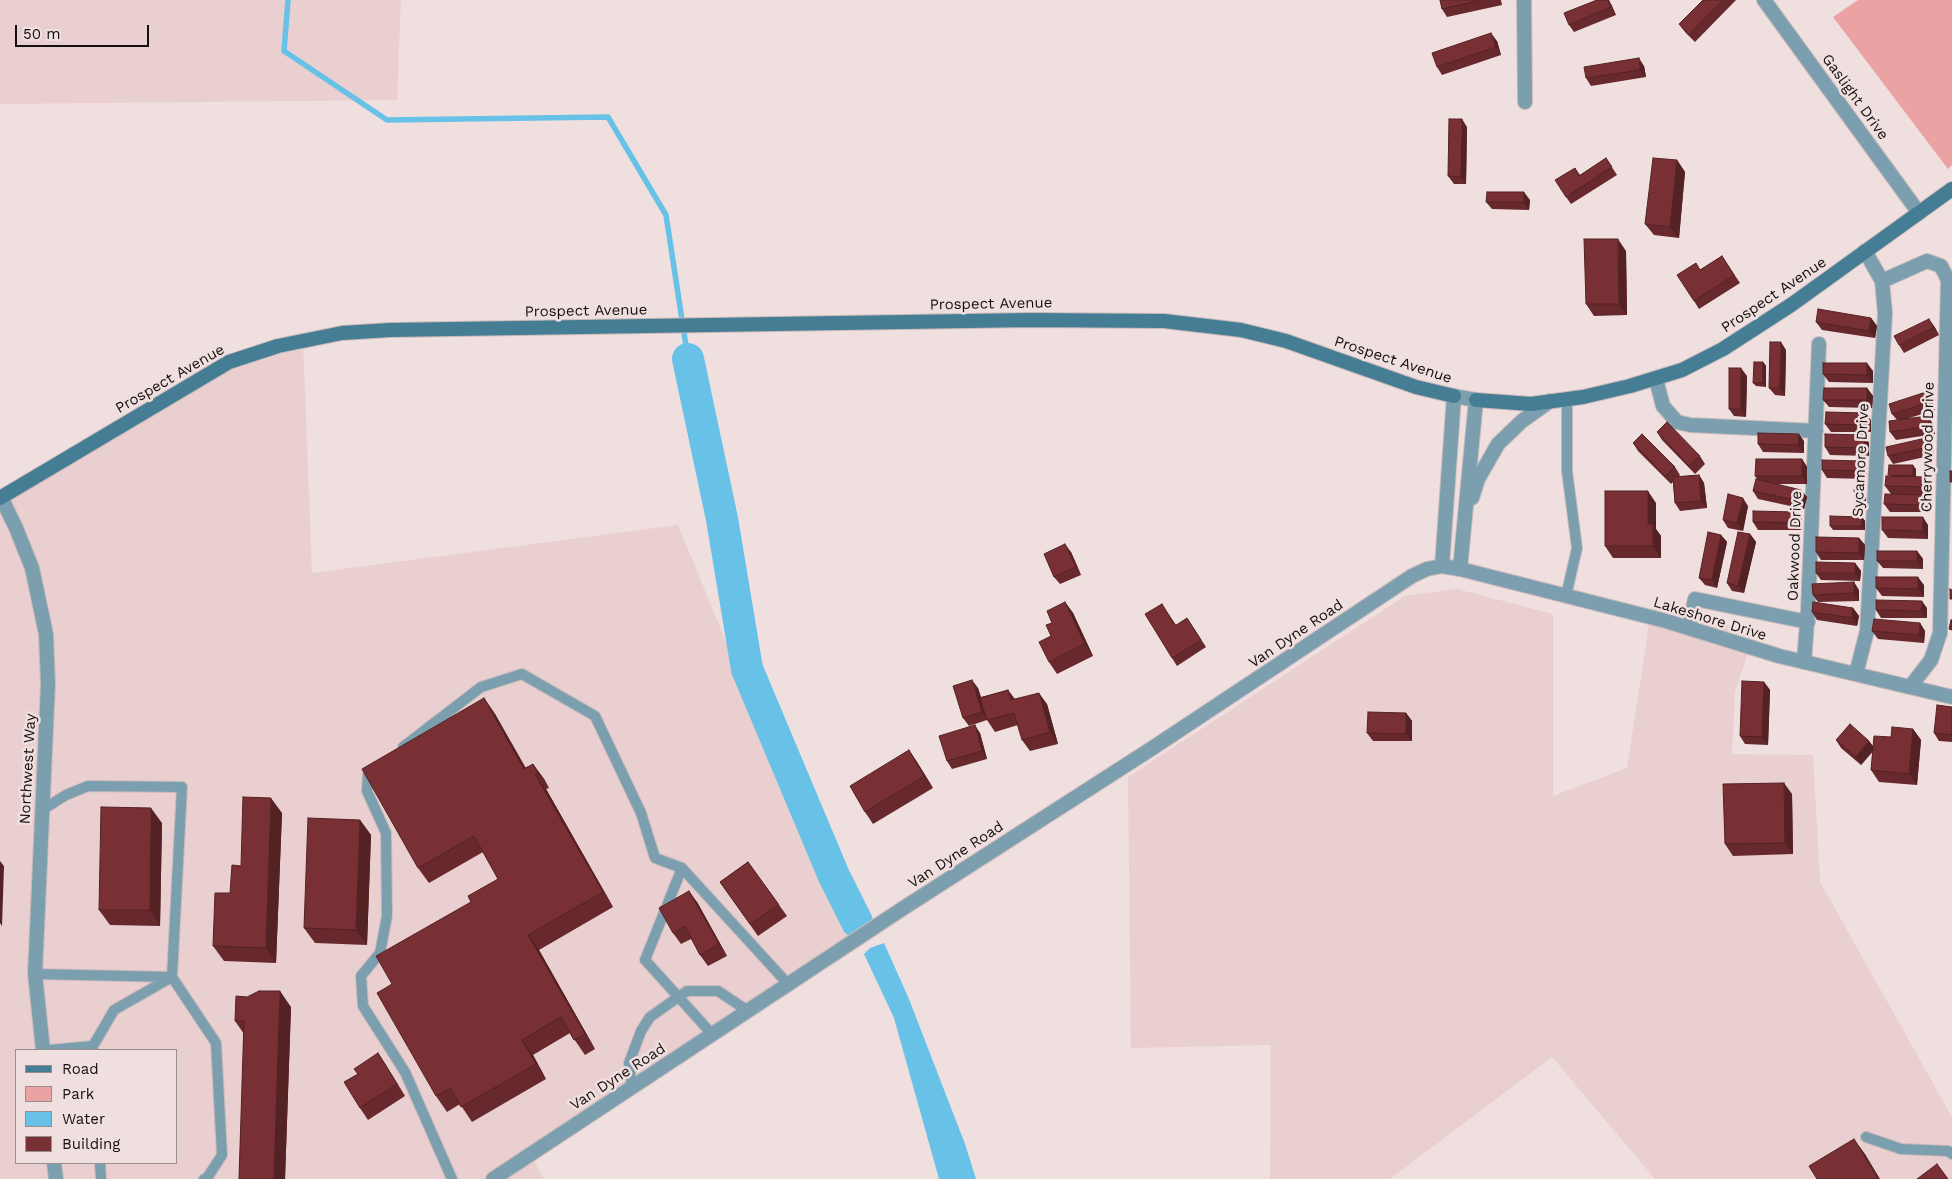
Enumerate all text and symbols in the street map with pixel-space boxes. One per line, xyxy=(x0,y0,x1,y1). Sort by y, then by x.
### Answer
scale bar xyxy=(18,15,151,47)
text: 50 m xyxy=(23,25,60,43)
street label: Gaslight Drive xyxy=(1818,51,1892,143)
street label: Prospect Avenue xyxy=(1718,253,1830,337)
street label: Prospect Avenue xyxy=(929,294,1053,314)
street label: Prospect Avenue xyxy=(524,301,648,321)
street label: Prospect Avenue xyxy=(1332,332,1454,388)
street label: Prospect Avenue xyxy=(112,340,228,418)
street label: Cherrywood Drive xyxy=(1918,382,1938,512)
street label: Sycamore Drive xyxy=(1849,403,1873,517)
street label: Oakwood Drive xyxy=(1784,491,1806,601)
street label: Lakeshore Drive xyxy=(1651,593,1769,645)
street label: Van Dyne Road xyxy=(1245,596,1347,672)
street label: Northwest Way xyxy=(16,713,40,825)
street label: Van Dyne Road xyxy=(905,818,1007,892)
street label: Van Dyne Road xyxy=(567,1040,669,1114)
legend xyxy=(15,1049,178,1164)
text: Road xyxy=(62,1060,99,1078)
text: Park xyxy=(62,1085,94,1103)
text: Water xyxy=(62,1110,105,1128)
text: Building xyxy=(62,1135,120,1153)

